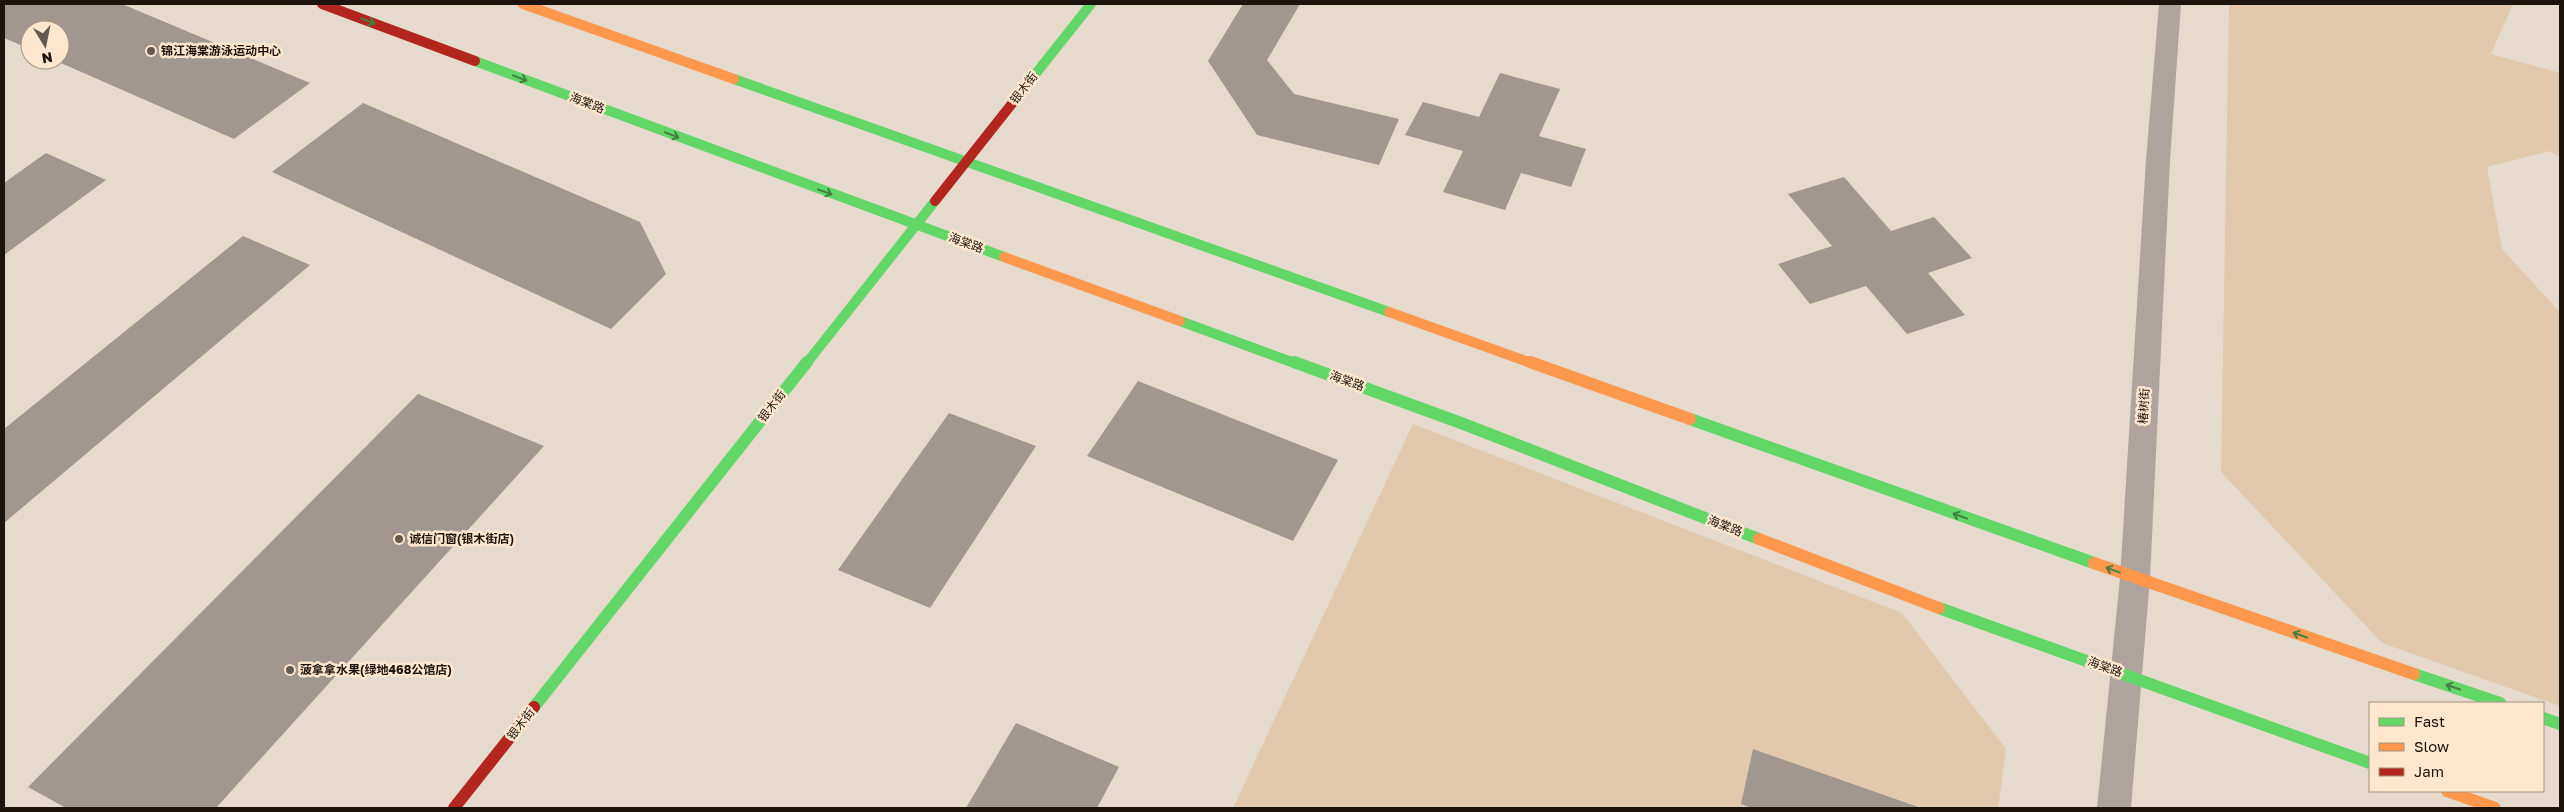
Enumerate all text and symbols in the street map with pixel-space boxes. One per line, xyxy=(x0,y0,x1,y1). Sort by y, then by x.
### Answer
one-way arrow xyxy=(360,17,375,26)
north arrow xyxy=(20,20,70,70)
place label: 锦江海棠游泳运动中心 xyxy=(161,43,281,58)
marker: 锦江海棠游泳运动中心 xyxy=(145,45,157,57)
text: N xyxy=(41,49,54,68)
street label: 银木街 xyxy=(1007,69,1041,106)
one-way arrow xyxy=(512,74,527,83)
street label: 海棠路 xyxy=(568,89,607,116)
one-way arrow xyxy=(664,131,680,140)
one-way arrow xyxy=(817,188,832,197)
street label: 海棠路 xyxy=(947,229,986,256)
street label: 海棠路 xyxy=(1328,367,1367,394)
street label: 银木街 xyxy=(755,387,789,424)
street label: 椿树街 xyxy=(2135,388,2152,424)
one-way arrow xyxy=(1953,511,1968,520)
street label: 海棠路 xyxy=(1706,512,1745,539)
place label: 诚信门窗(银木街店) xyxy=(409,531,514,546)
marker: 诚信门窗(银木街店) xyxy=(393,533,405,545)
one-way arrow xyxy=(2105,565,2121,575)
one-way arrow xyxy=(2292,630,2308,639)
street label: 海棠路 xyxy=(2086,653,2125,680)
place label: 菠拿拿水果(绿地468公馆店) xyxy=(300,662,452,677)
marker: 菠拿拿水果(绿地468公馆店) xyxy=(284,664,296,676)
one-way arrow xyxy=(2446,682,2462,692)
legend xyxy=(2369,702,2544,792)
street label: 银木街 xyxy=(504,705,538,742)
text: Fast xyxy=(2414,712,2445,730)
text: Slow xyxy=(2414,737,2449,755)
text: Jam xyxy=(2414,762,2444,780)

